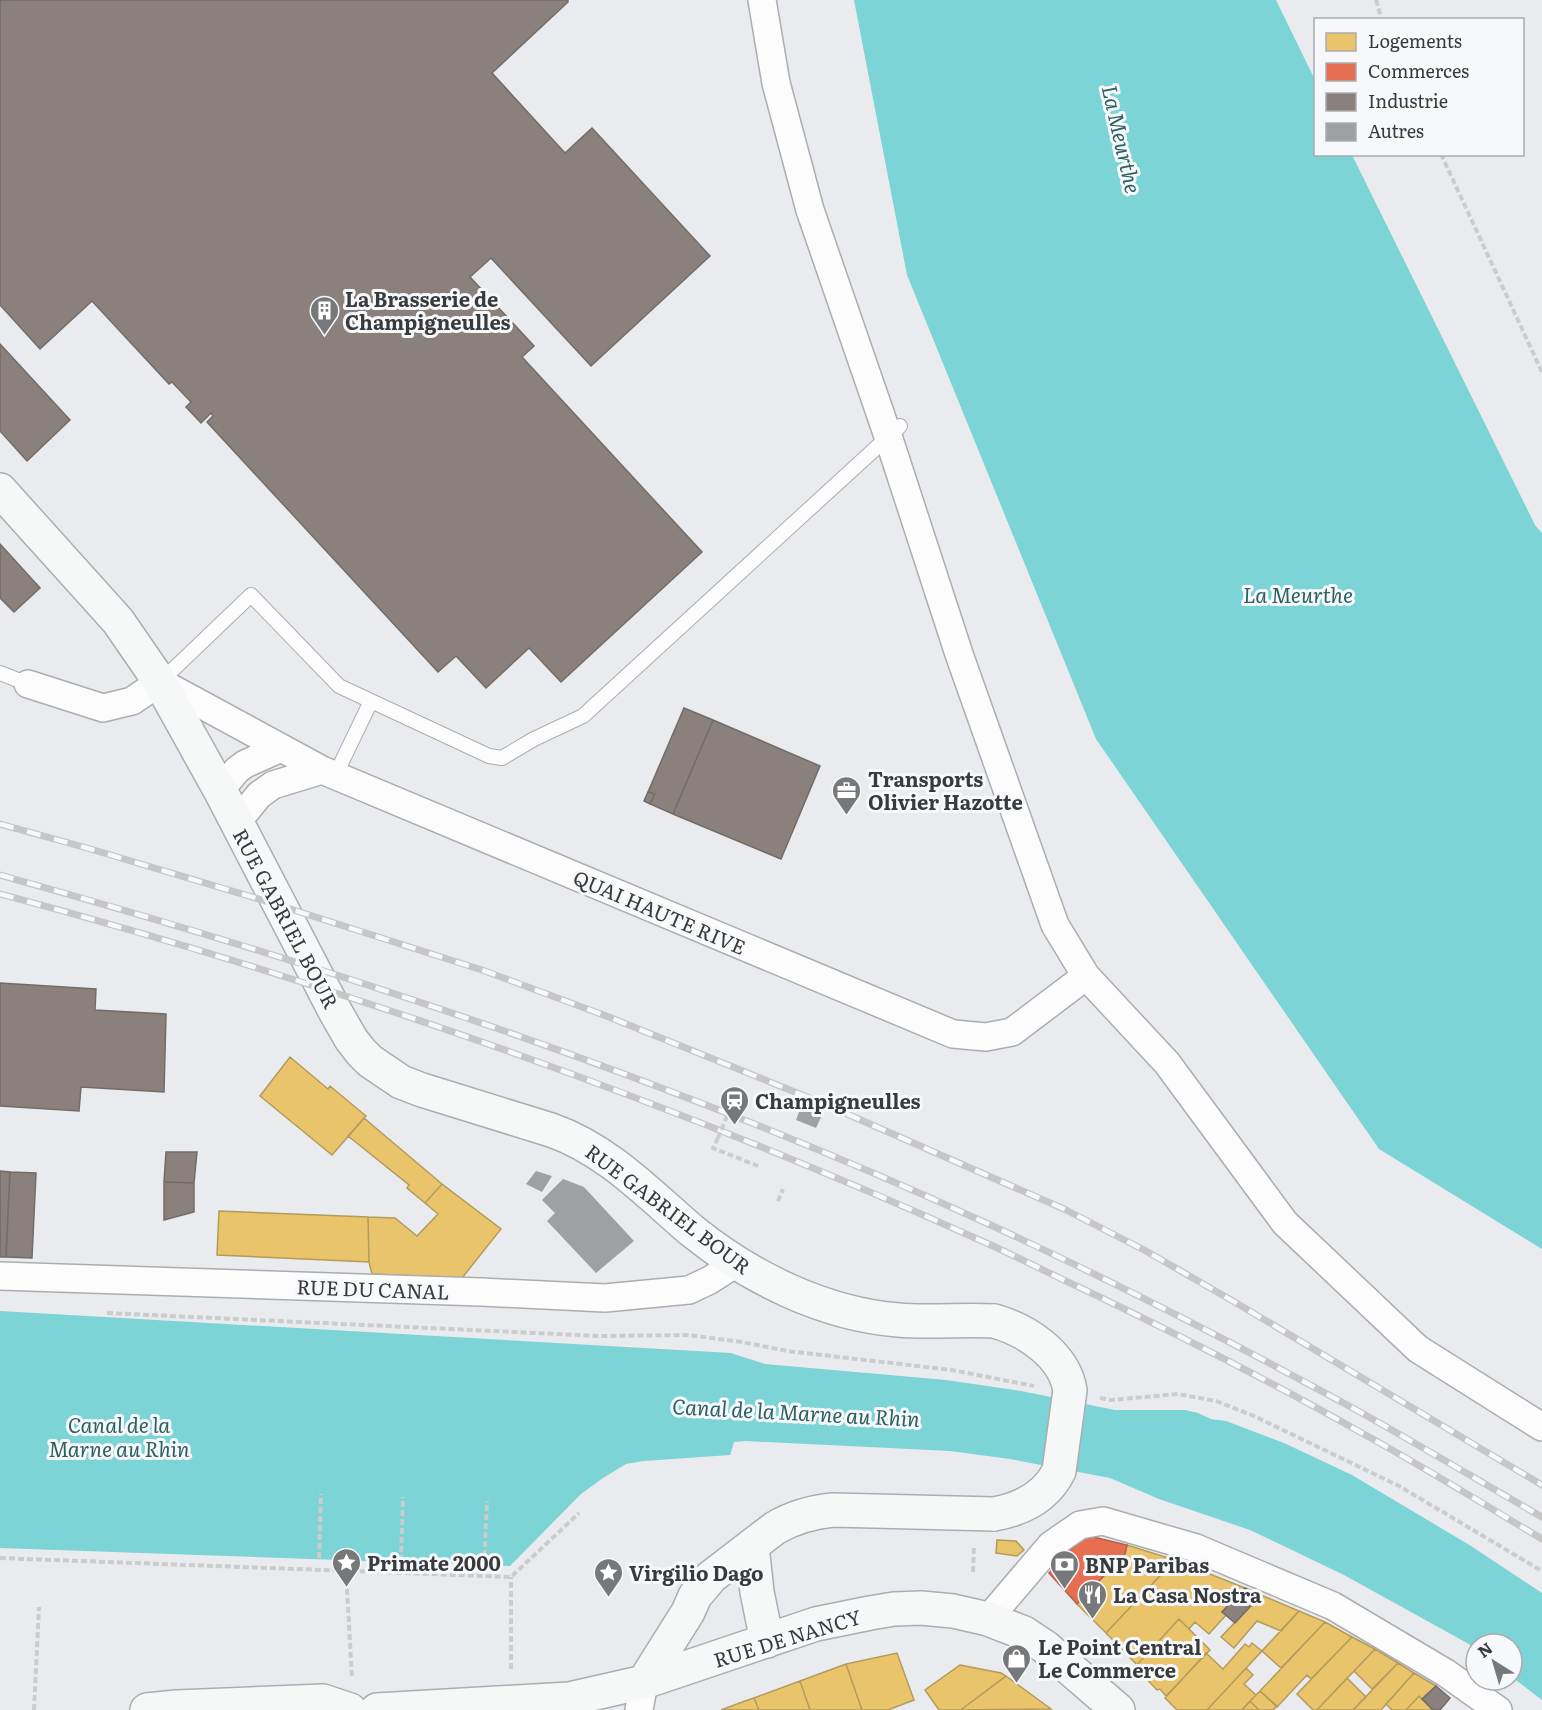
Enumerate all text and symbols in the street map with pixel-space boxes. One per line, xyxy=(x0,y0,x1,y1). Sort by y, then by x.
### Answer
legend xyxy=(1314,18,1524,156)
text: Logements xyxy=(1368,27,1462,54)
text: Commerces xyxy=(1368,57,1469,84)
water label: La Meurthe xyxy=(1096,82,1150,196)
text: Industrie xyxy=(1368,87,1448,114)
text: Autres xyxy=(1368,117,1424,144)
place label: La Brasserie de Champigneulles xyxy=(345,283,511,336)
building icon: La Brasserie de Champigneulles xyxy=(308,294,340,336)
water label: La Meurthe xyxy=(1243,578,1353,609)
place label: Transports Olivier Hazotte xyxy=(868,763,1023,816)
office icon: Transports Olivier Hazotte xyxy=(831,774,863,816)
street label: RUE GABRIEL BOUR xyxy=(227,822,347,1014)
street label: QUAI HAUTE RIVE xyxy=(569,861,751,961)
station icon: Champigneulles xyxy=(718,1084,750,1126)
place label: Champigneulles xyxy=(755,1085,921,1115)
street label: RUE GABRIEL BOUR xyxy=(580,1136,758,1280)
street label: RUE DU CANAL xyxy=(296,1270,450,1306)
water label: Canal de la Marne au Rhin xyxy=(671,1389,921,1433)
water label: Canal de la Marne au Rhin xyxy=(48,1408,190,1463)
place icon: Primate 2000 xyxy=(330,1546,362,1588)
place label: Primate 2000 xyxy=(367,1547,501,1577)
bank icon: BNP Paribas xyxy=(1048,1548,1080,1590)
place label: BNP Paribas xyxy=(1085,1549,1209,1579)
place icon: Virgilio Dago xyxy=(592,1556,624,1598)
place label: Virgilio Dago xyxy=(629,1557,764,1587)
restaurant icon: La Casa Nostra xyxy=(1076,1578,1108,1620)
place label: La Casa Nostra xyxy=(1113,1579,1262,1609)
street label: RUE DE NANCY xyxy=(709,1600,865,1674)
place label: Le Point Central Le Commerce xyxy=(1038,1631,1202,1684)
north arrow xyxy=(1464,1632,1524,1692)
text: N xyxy=(1472,1636,1497,1663)
shop icon: Le Point Central Le Commerce xyxy=(1001,1642,1033,1684)

